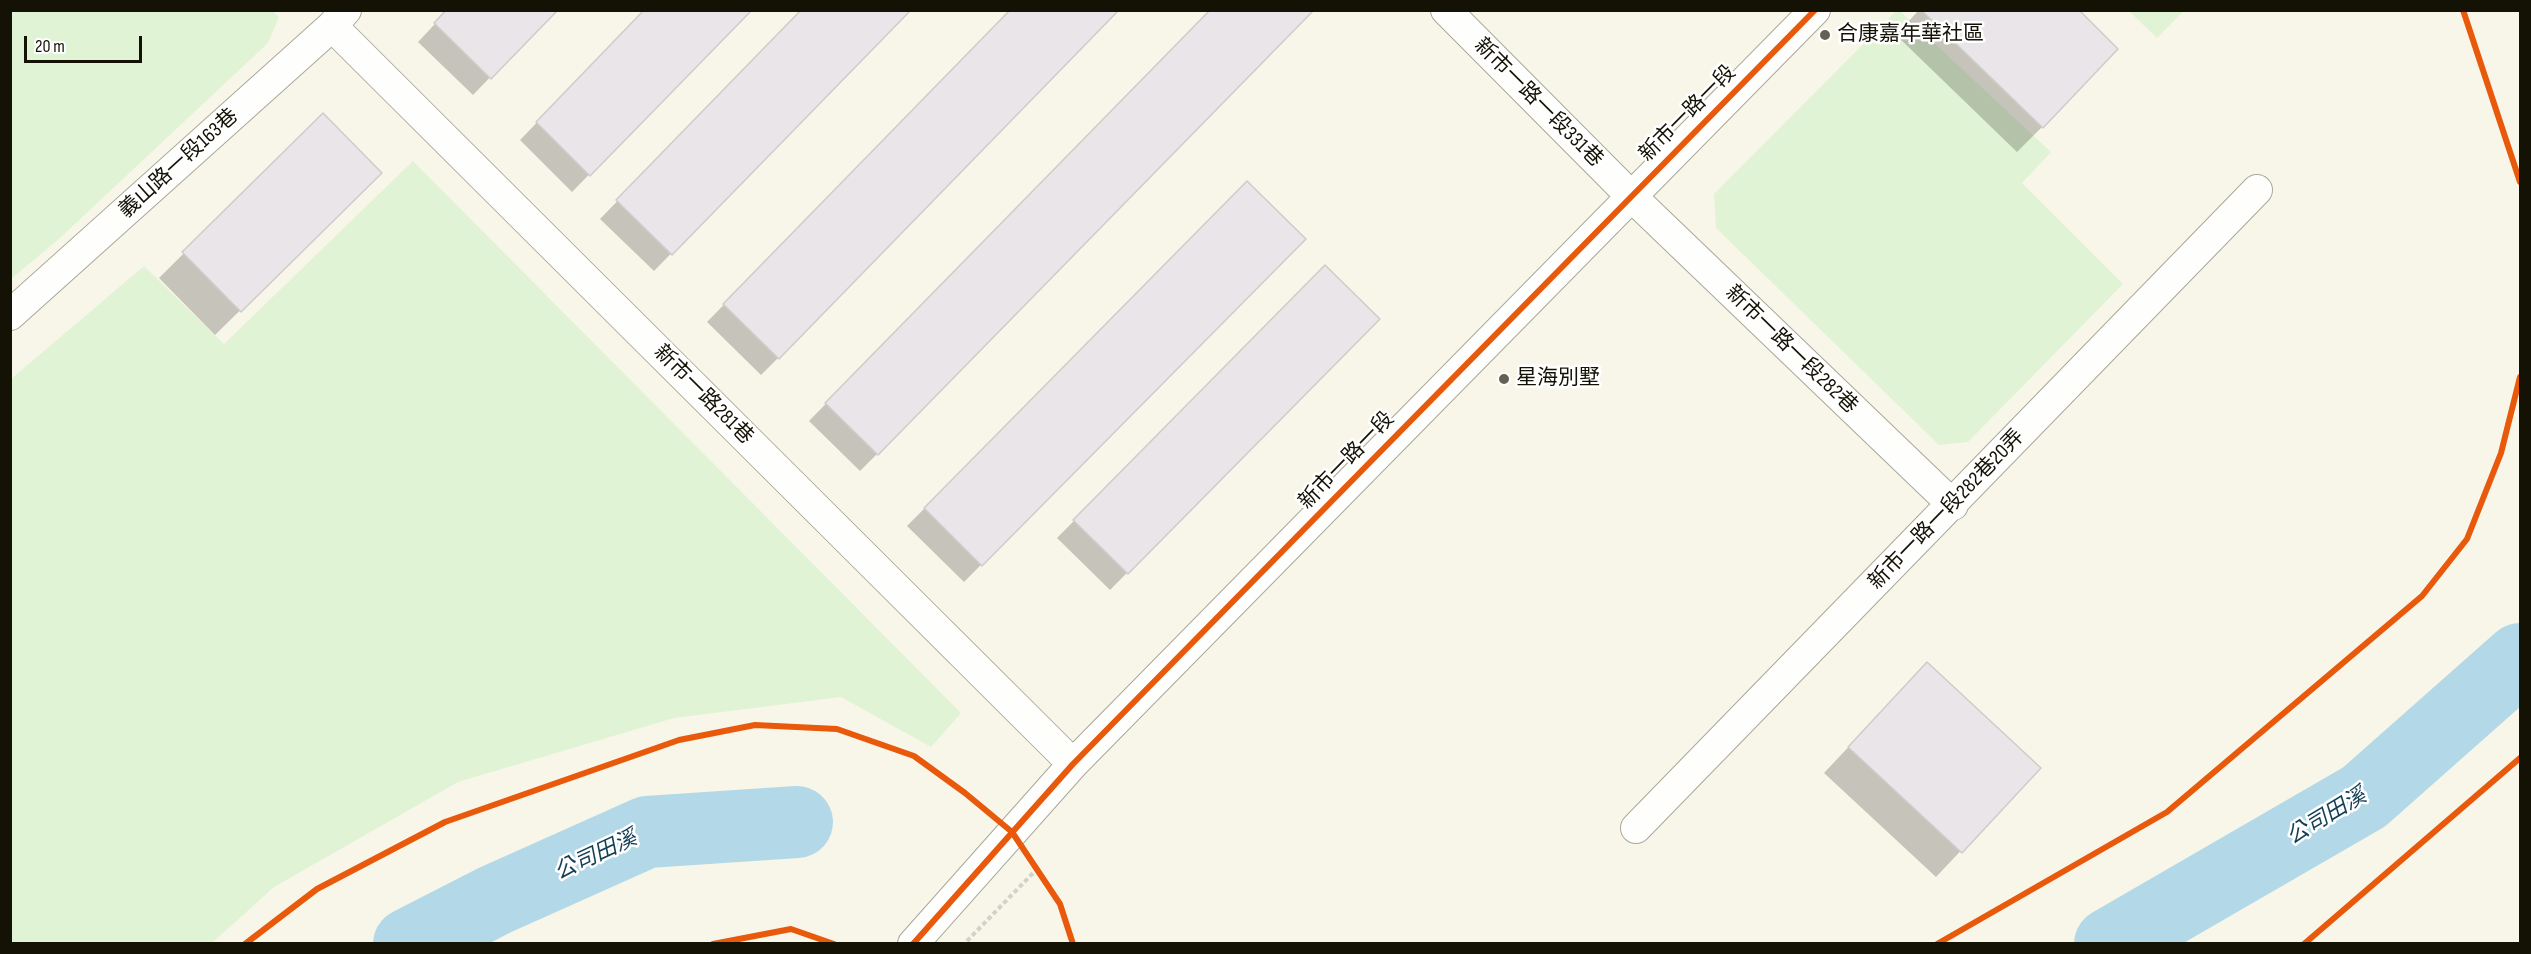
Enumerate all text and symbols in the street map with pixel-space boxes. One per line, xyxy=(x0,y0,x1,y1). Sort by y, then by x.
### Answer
place label: 合康嘉年華社區 xyxy=(1837,22,1984,48)
scale bar xyxy=(27,24,146,62)
marker: 合康嘉年華社區 xyxy=(1818,28,1832,42)
street label: 新市一路一段331巷 xyxy=(1468,33,1608,173)
text: 20 m xyxy=(35,36,65,57)
street label: 新市一路一段 xyxy=(1635,61,1741,167)
street label: 義山路一段163巷 xyxy=(114,104,244,224)
street label: 新市一路一段282巷 xyxy=(1720,281,1862,419)
street label: 新市一路281巷 xyxy=(648,340,758,450)
place label: 星海別墅 xyxy=(1516,366,1600,392)
marker: 星海別墅 xyxy=(1497,372,1511,386)
street label: 新市一路一段 xyxy=(1294,407,1400,515)
street label: 新市一路一段282巷20弄 xyxy=(1864,425,2030,595)
water label: 公司田溪 xyxy=(2282,783,2372,851)
water label: 公司田溪 xyxy=(551,825,641,887)

